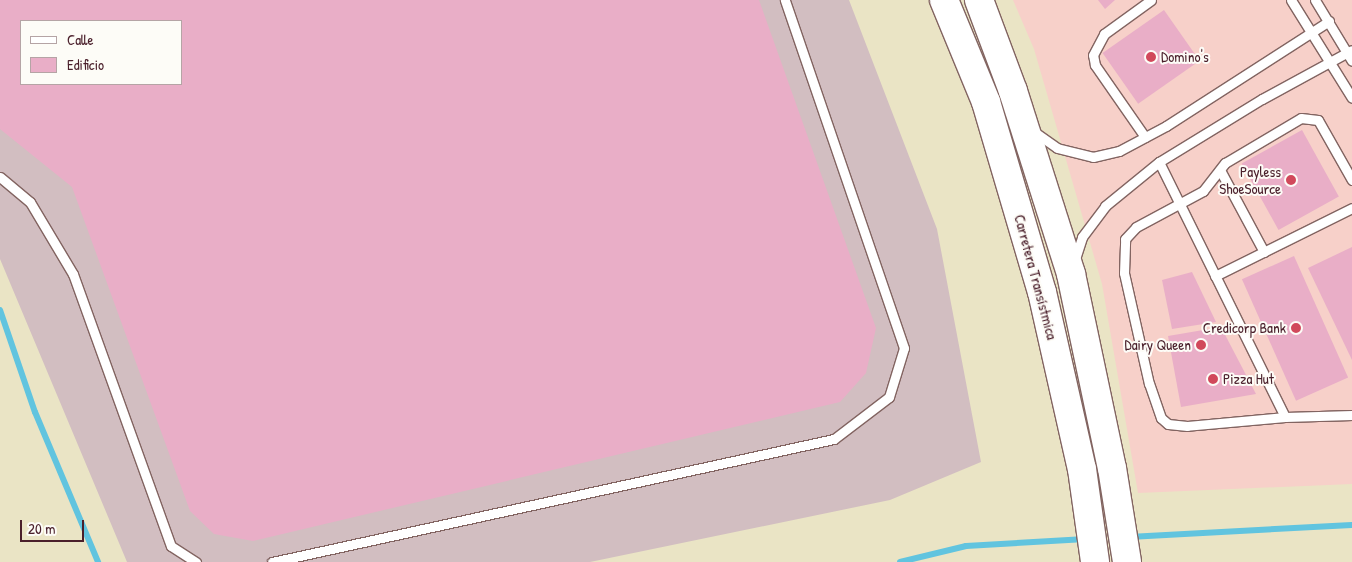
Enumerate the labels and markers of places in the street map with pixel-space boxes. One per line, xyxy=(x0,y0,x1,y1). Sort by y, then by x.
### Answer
place label: Domino's xyxy=(1161,48,1209,66)
marker: Domino's xyxy=(1145,51,1157,63)
place label: Payless ShoeSource xyxy=(1219,162,1281,197)
marker: Payless ShoeSource xyxy=(1285,174,1297,186)
place label: Credicorp Bank xyxy=(1203,319,1286,337)
marker: Credicorp Bank xyxy=(1290,322,1302,334)
place label: Dairy Queen xyxy=(1125,336,1191,354)
marker: Dairy Queen xyxy=(1195,339,1207,351)
place label: Pizza Hut xyxy=(1223,370,1274,388)
marker: Pizza Hut xyxy=(1207,373,1219,385)

